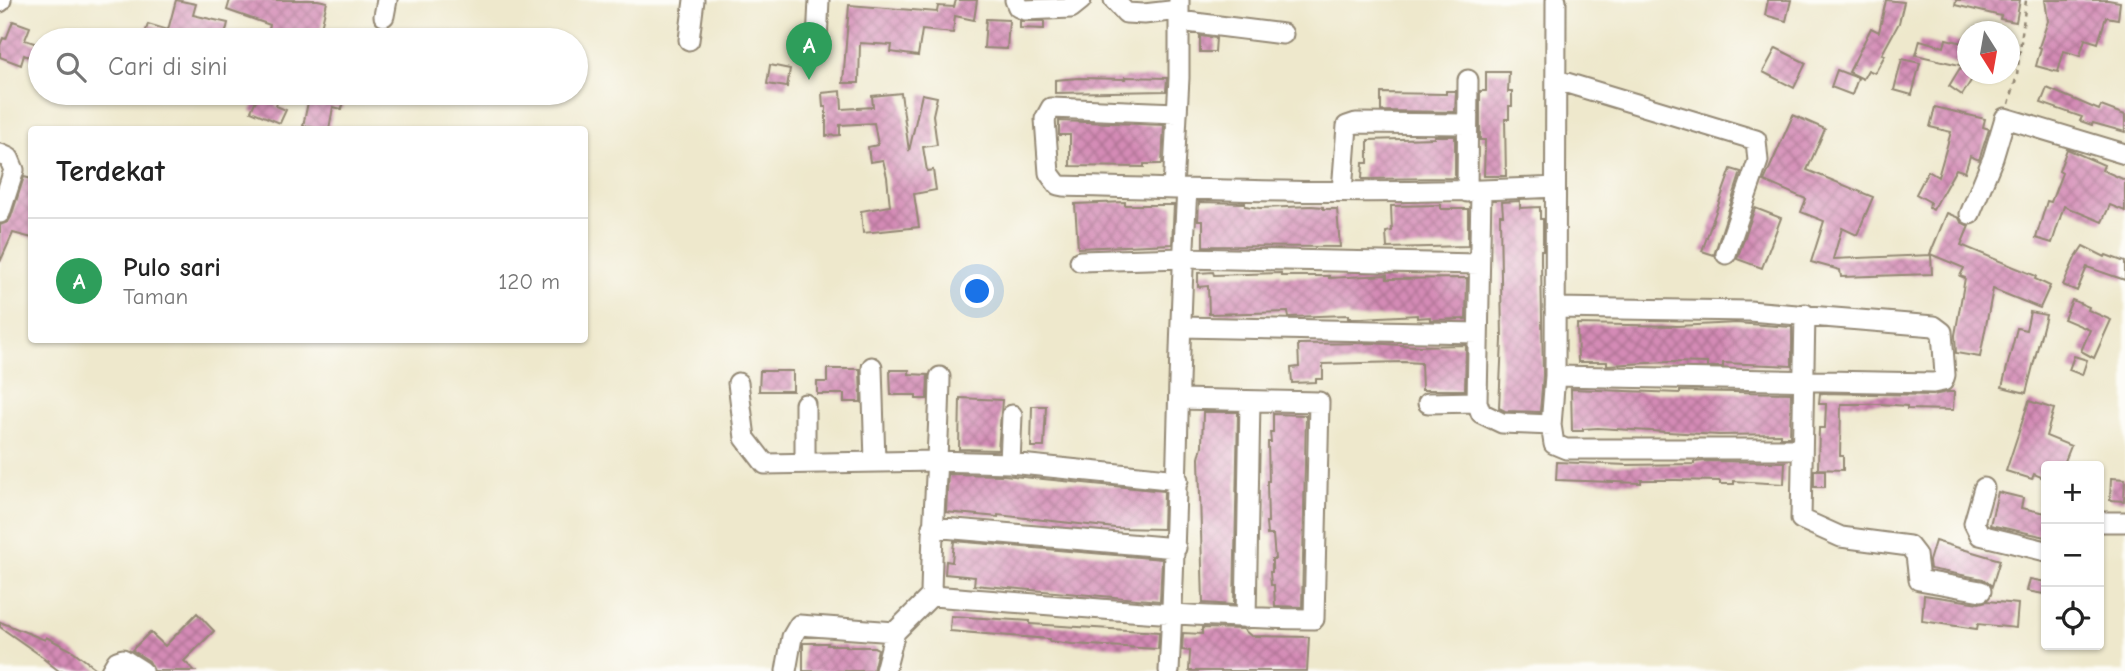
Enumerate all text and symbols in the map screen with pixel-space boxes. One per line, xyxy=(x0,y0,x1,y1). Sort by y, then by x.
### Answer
north arrow xyxy=(1957,21,2020,84)
pin: A xyxy=(786,22,832,80)
search box xyxy=(28,28,588,105)
icon: search xyxy=(52,48,90,86)
text: Cari di sini xyxy=(108,52,228,82)
text: Terdekat xyxy=(56,154,165,189)
text: Pulo sari xyxy=(123,253,221,283)
text: A xyxy=(73,268,85,295)
text: 120 m xyxy=(498,268,560,295)
your location xyxy=(960,274,994,308)
text: Taman xyxy=(123,283,188,310)
map controls xyxy=(2041,461,2104,650)
button: + xyxy=(2041,461,2104,524)
button: − xyxy=(2041,524,2104,587)
button: locate xyxy=(2041,587,2104,650)

